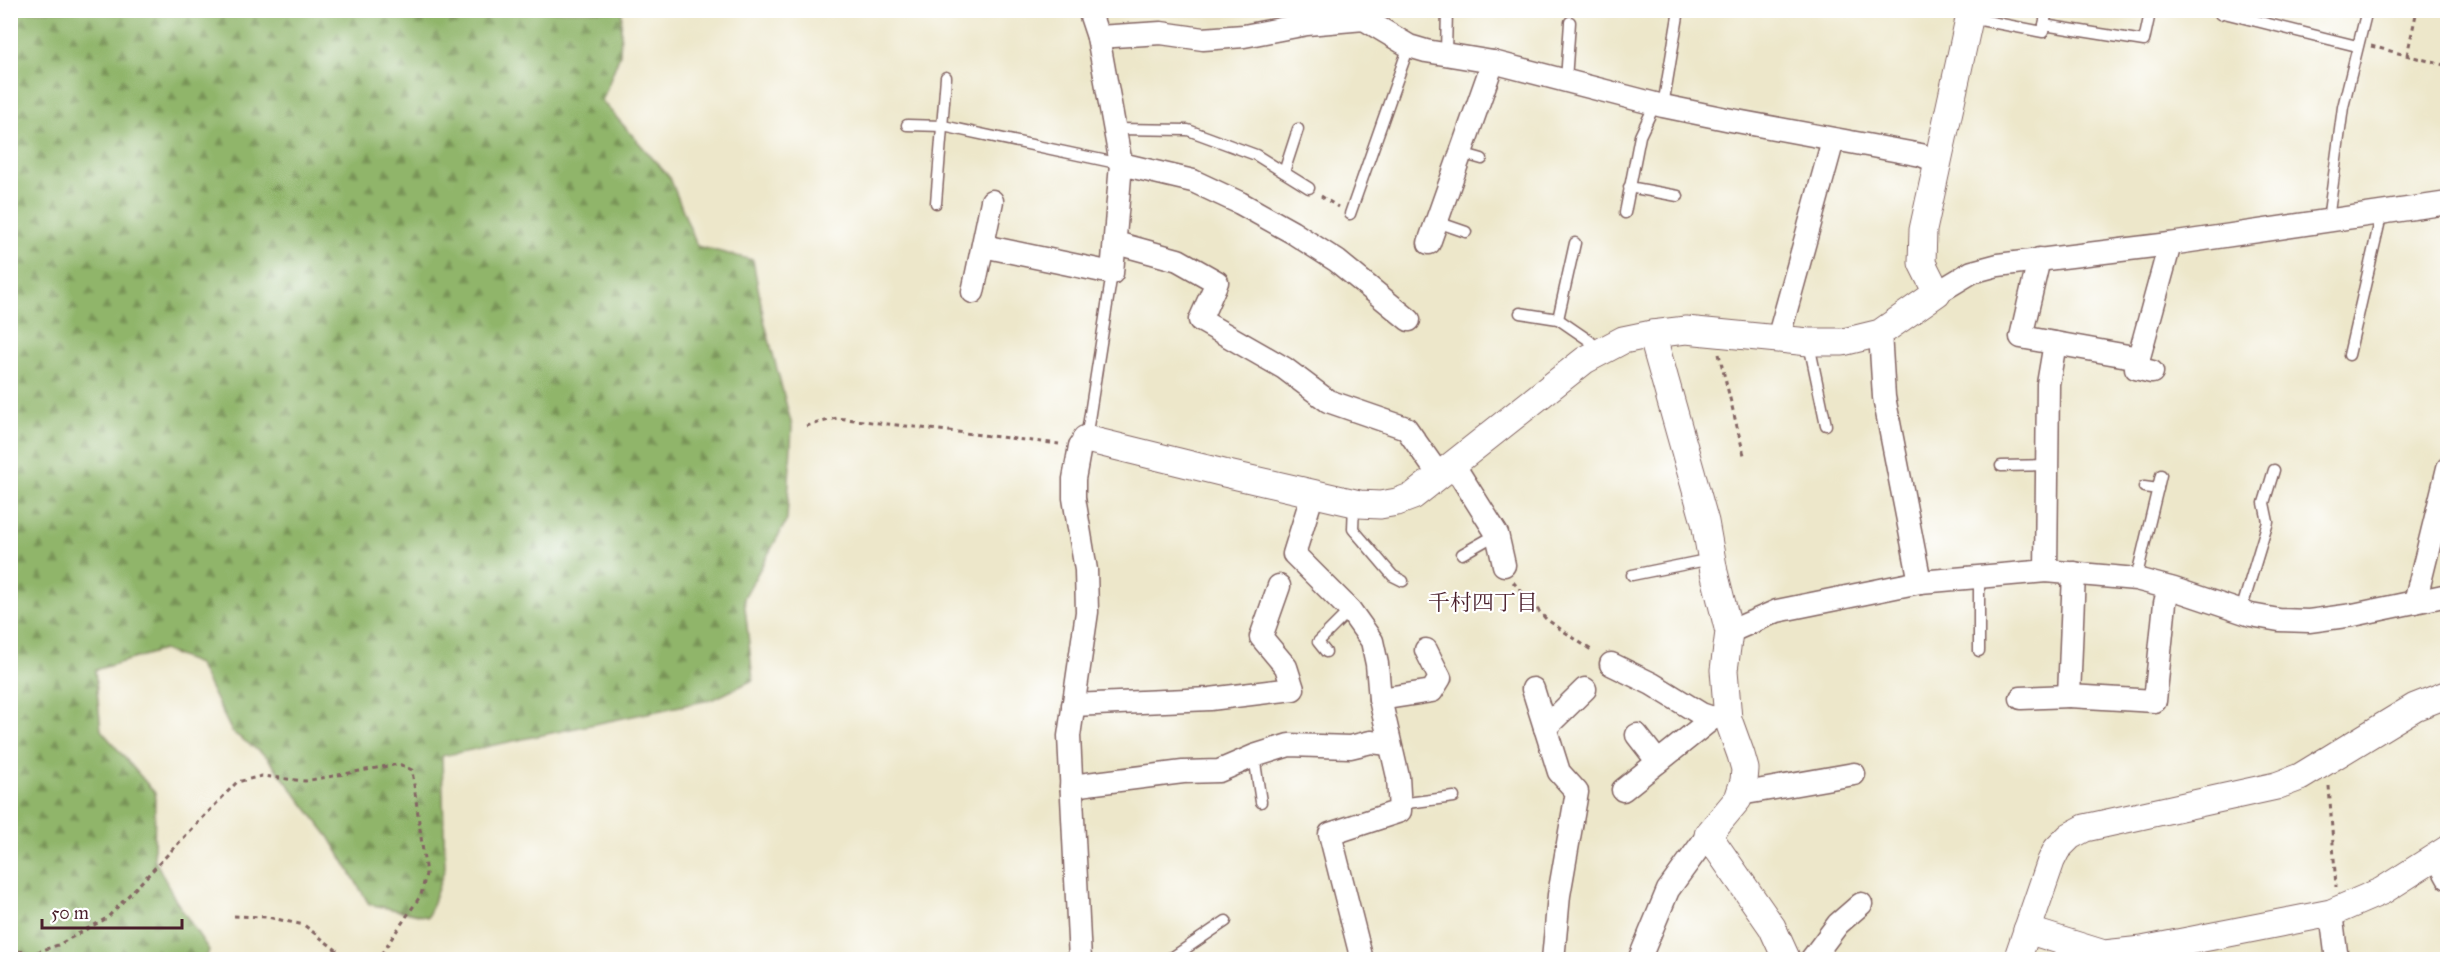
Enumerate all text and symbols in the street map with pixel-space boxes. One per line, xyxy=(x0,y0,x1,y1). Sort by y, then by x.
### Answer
district label: 千村四丁目 xyxy=(1428,589,1538,616)
scale bar xyxy=(42,892,182,930)
text: 50 m xyxy=(51,902,89,924)

